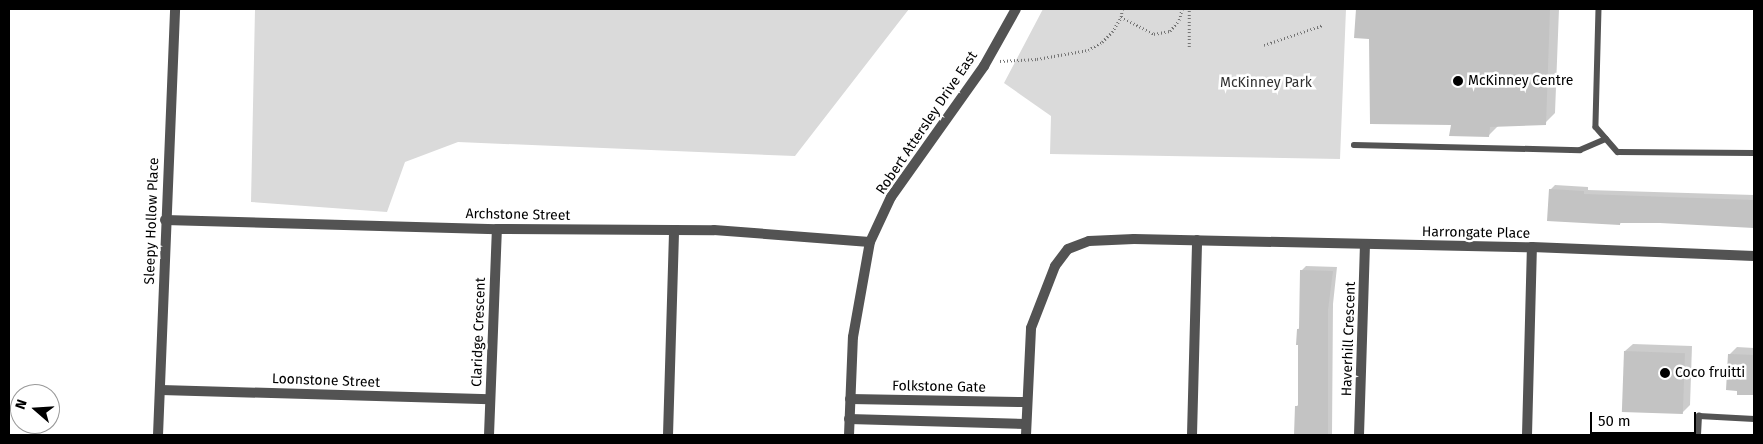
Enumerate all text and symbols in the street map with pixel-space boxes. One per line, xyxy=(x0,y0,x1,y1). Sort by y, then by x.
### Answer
street label: Robert Attersley Drive East xyxy=(873,48,981,198)
place label: McKinney Centre xyxy=(1468,73,1573,89)
park label: McKinney Park xyxy=(1220,75,1312,91)
marker: McKinney Centre xyxy=(1452,75,1464,87)
street label: Sleepy Hollow Place xyxy=(141,157,163,285)
street label: Archstone Street xyxy=(465,206,571,224)
street label: Harrongate Place xyxy=(1422,224,1530,242)
street label: Claridge Crescent xyxy=(469,277,489,387)
street label: Haverhill Crescent xyxy=(1339,281,1359,397)
place label: Coco fruitti xyxy=(1675,365,1745,381)
marker: Coco fruitti xyxy=(1659,367,1671,379)
street label: Loonstone Street xyxy=(272,371,380,391)
street label: Folkstone Gate xyxy=(892,378,986,396)
north arrow xyxy=(10,384,60,434)
text: N xyxy=(12,397,31,411)
scale bar xyxy=(1593,402,1699,434)
text: 50 m xyxy=(1598,412,1631,430)

